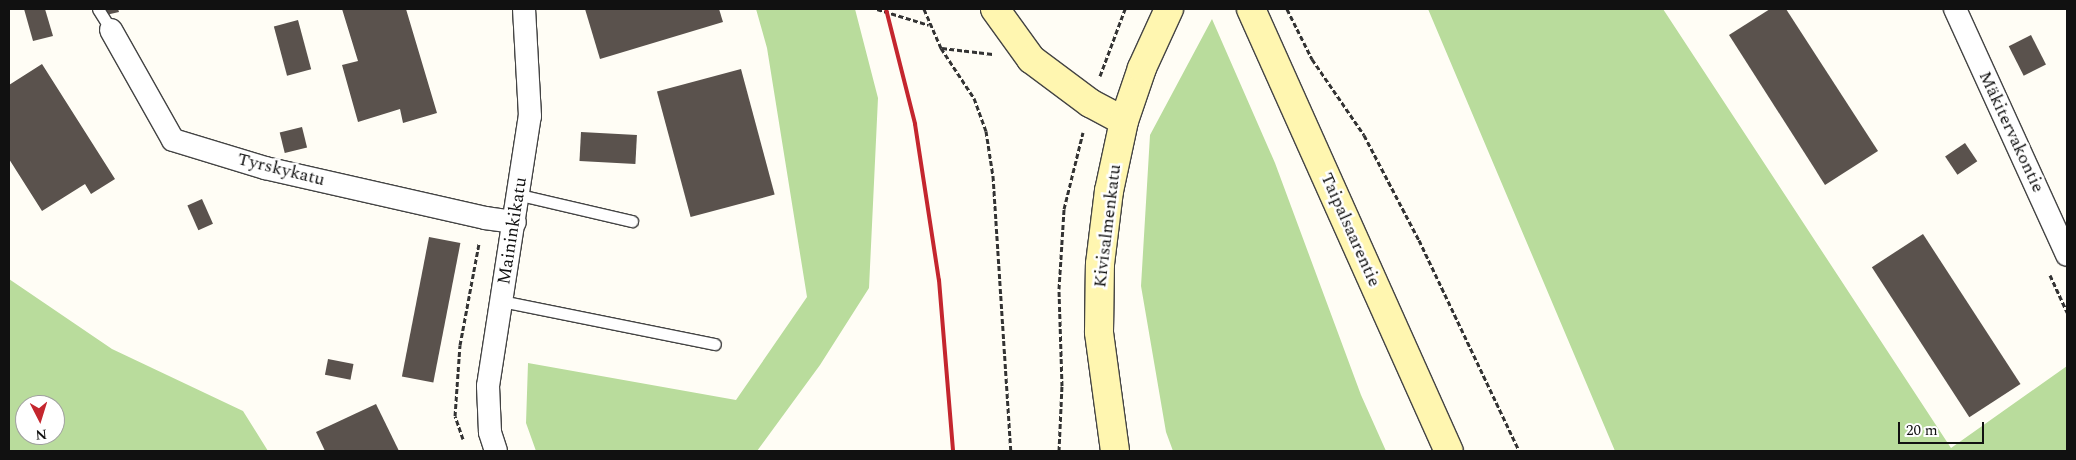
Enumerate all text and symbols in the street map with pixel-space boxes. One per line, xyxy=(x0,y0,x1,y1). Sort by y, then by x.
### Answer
street label: Mäkitervakontie xyxy=(1973,68,2049,196)
street label: Tyrskykatu xyxy=(235,149,327,191)
street label: Kivisalmenkatu xyxy=(1090,163,1126,289)
street label: Taipalsaarentie xyxy=(1315,170,1385,290)
street label: Maininkikatu xyxy=(494,176,532,286)
north arrow xyxy=(15,395,65,445)
scale bar xyxy=(1901,412,1987,444)
text: 20 m xyxy=(1906,419,1938,442)
text: N xyxy=(35,423,48,445)

